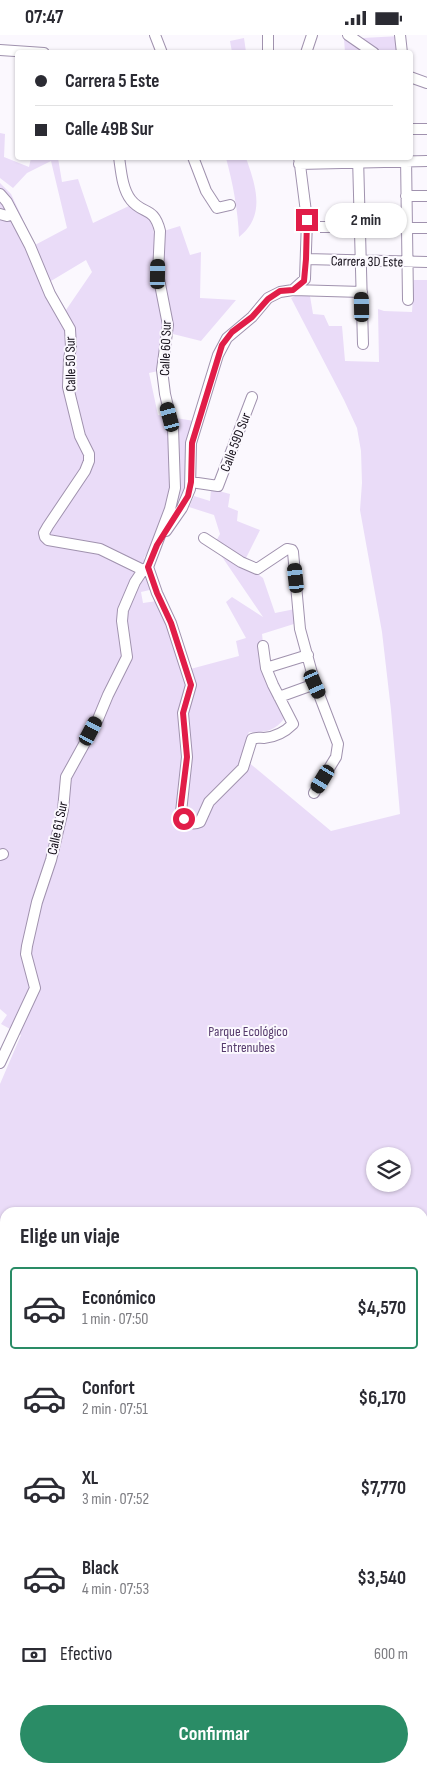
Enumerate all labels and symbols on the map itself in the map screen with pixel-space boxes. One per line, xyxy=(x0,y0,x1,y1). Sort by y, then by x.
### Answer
callout: 2 min xyxy=(324,203,407,237)
route end xyxy=(296,209,318,231)
street label: Carrera 3D Este xyxy=(331,252,403,271)
car xyxy=(150,259,165,289)
car xyxy=(354,292,369,322)
street label: Calle 60 Sur xyxy=(156,320,175,376)
street label: Calle 50 Sur xyxy=(62,336,79,392)
car xyxy=(158,401,181,433)
street label: Calle 59D Sur xyxy=(216,410,254,474)
car xyxy=(286,562,305,594)
car xyxy=(302,667,327,701)
car xyxy=(77,714,104,748)
car xyxy=(308,762,337,796)
street label: Calle 61 Sur xyxy=(44,800,71,856)
route start xyxy=(173,808,195,830)
park label: Parque Ecológico Entrenubes xyxy=(208,1023,288,1056)

